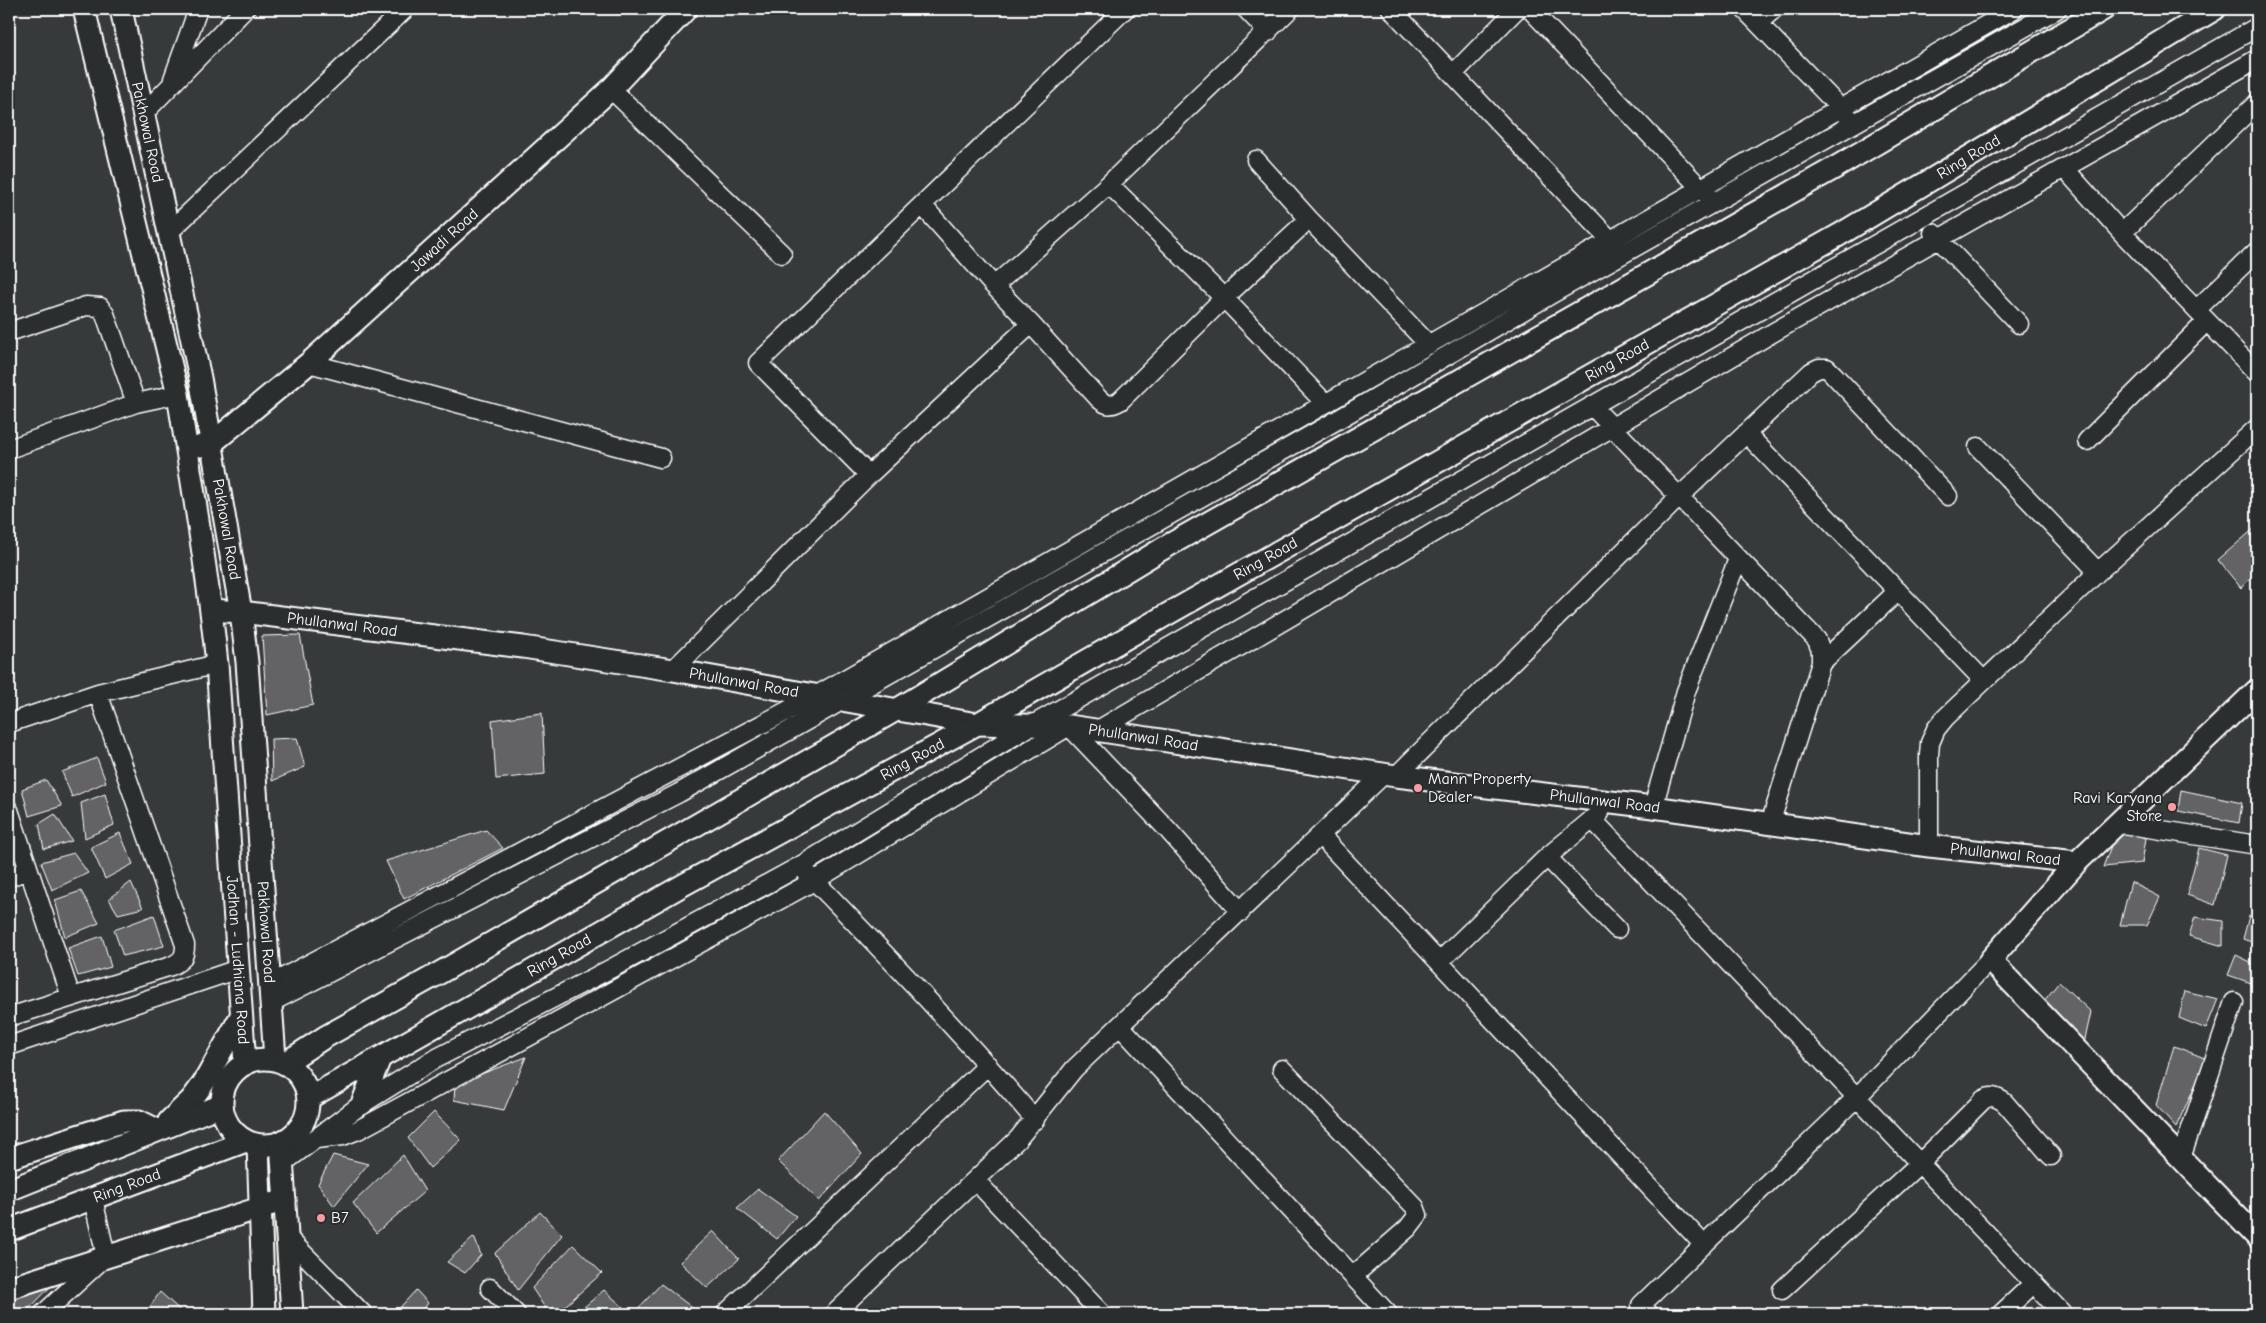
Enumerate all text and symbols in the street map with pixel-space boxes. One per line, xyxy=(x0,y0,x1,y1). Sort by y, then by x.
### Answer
street label: Pakhowal Road xyxy=(128,80,167,184)
street label: Ring Road xyxy=(1934,131,2004,183)
street label: Jawadi Road xyxy=(407,205,482,276)
street label: Ring Road xyxy=(1582,335,1652,385)
street label: Pakhowal Road xyxy=(209,477,244,581)
street label: Ring Road xyxy=(1230,534,1301,584)
street label: Phullanwal Road xyxy=(286,609,398,640)
street label: Phullanwal Road xyxy=(688,664,800,701)
street label: Phullanwal Road xyxy=(1087,720,1200,755)
street label: Ring Road xyxy=(877,735,948,784)
place label: Mann Property Dealer xyxy=(1428,770,1532,806)
marker: Mann Property Dealer xyxy=(1412,782,1424,794)
street label: Phullanwal Road xyxy=(1549,786,1661,817)
place label: Ravi Karyana Store xyxy=(2073,789,2162,825)
marker: Ravi Karyana Store xyxy=(2166,801,2178,813)
street label: Phullanwal Road xyxy=(1949,839,2061,869)
street label: Jodhan - Ludhiana Road xyxy=(223,875,253,1045)
street label: Pakhowal Road xyxy=(253,880,279,984)
street label: Ring Road xyxy=(524,930,594,981)
street label: Ring Road xyxy=(91,1165,163,1207)
place label: B7 xyxy=(331,1209,349,1227)
marker: B7 xyxy=(315,1212,327,1224)

